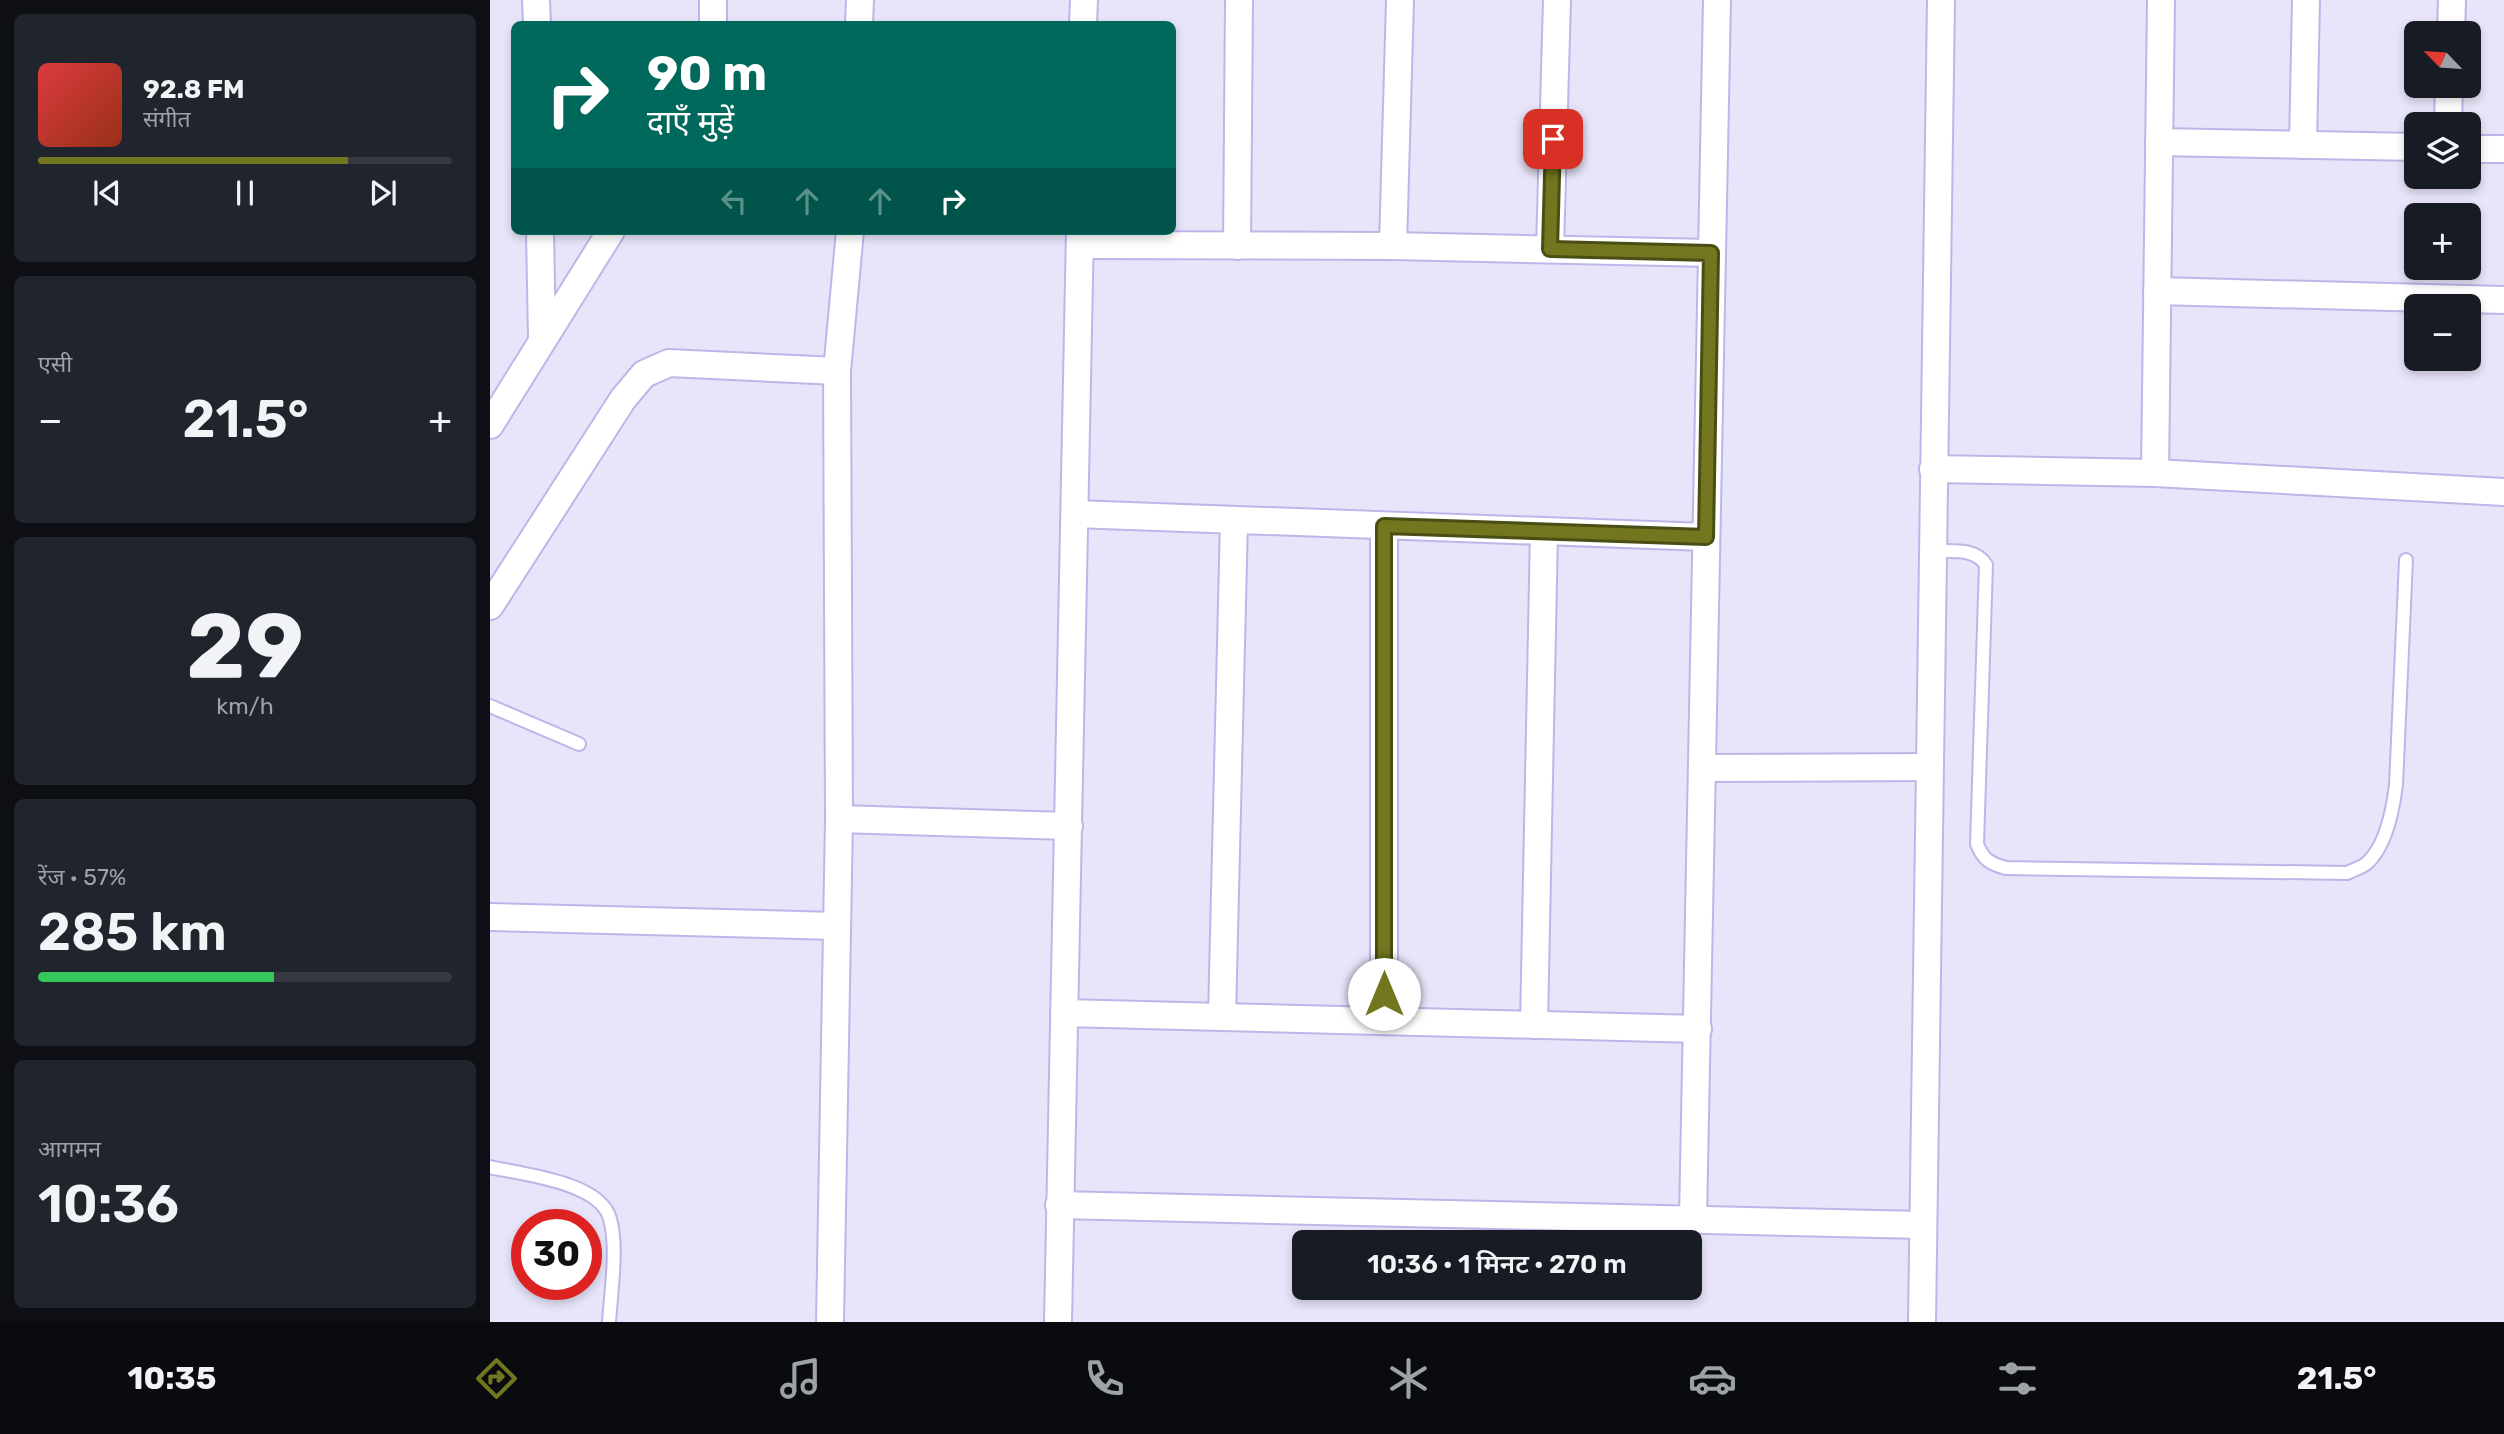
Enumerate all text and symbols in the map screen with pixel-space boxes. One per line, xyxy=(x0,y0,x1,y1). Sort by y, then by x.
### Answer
north arrow xyxy=(2404,21,2482,98)
map controls xyxy=(2404,21,2481,371)
text: 90 m xyxy=(647,44,767,102)
icon: right xyxy=(532,49,623,140)
text: 92.8 FM xyxy=(143,74,245,105)
text: दाएँ मुड़ें xyxy=(647,103,734,141)
text: संगीत xyxy=(143,105,191,133)
pin xyxy=(1523,109,1583,169)
button: layers xyxy=(2404,112,2481,189)
icon: arrive xyxy=(1534,120,1572,158)
icon: previous xyxy=(88,174,126,212)
icon: pause xyxy=(226,174,264,212)
icon: next xyxy=(364,174,402,212)
icon: left xyxy=(715,182,753,220)
icon: ahead xyxy=(788,182,826,220)
icon: ahead xyxy=(861,182,899,220)
icon: right xyxy=(934,182,972,220)
button: + xyxy=(2404,203,2481,280)
button: − xyxy=(2404,294,2481,371)
text: एसी xyxy=(38,350,72,378)
text: 21.5° xyxy=(182,388,309,450)
text: − xyxy=(38,397,63,443)
text: + xyxy=(428,397,452,443)
text: 29 xyxy=(186,592,304,700)
text: km/h xyxy=(216,692,274,720)
text: रेंज · 57% xyxy=(38,863,126,891)
text: 285 km xyxy=(38,901,227,963)
position arrow xyxy=(1347,957,1421,1031)
text: आगमन xyxy=(38,1135,101,1163)
text: 10:36 xyxy=(38,1173,179,1235)
speed limit sign: 30 xyxy=(511,1209,602,1300)
text: 10:36 · 1 मिनट · 270 m xyxy=(1367,1249,1627,1280)
icon: directions xyxy=(472,1354,521,1403)
icon: music xyxy=(776,1354,825,1403)
icon: phone xyxy=(1080,1354,1129,1403)
icon: climate xyxy=(1384,1354,1433,1403)
icon: car xyxy=(1688,1354,1737,1403)
icon: filters xyxy=(1993,1354,2042,1403)
text: 10:35 xyxy=(128,1359,216,1397)
text: 21.5° xyxy=(2297,1359,2376,1397)

